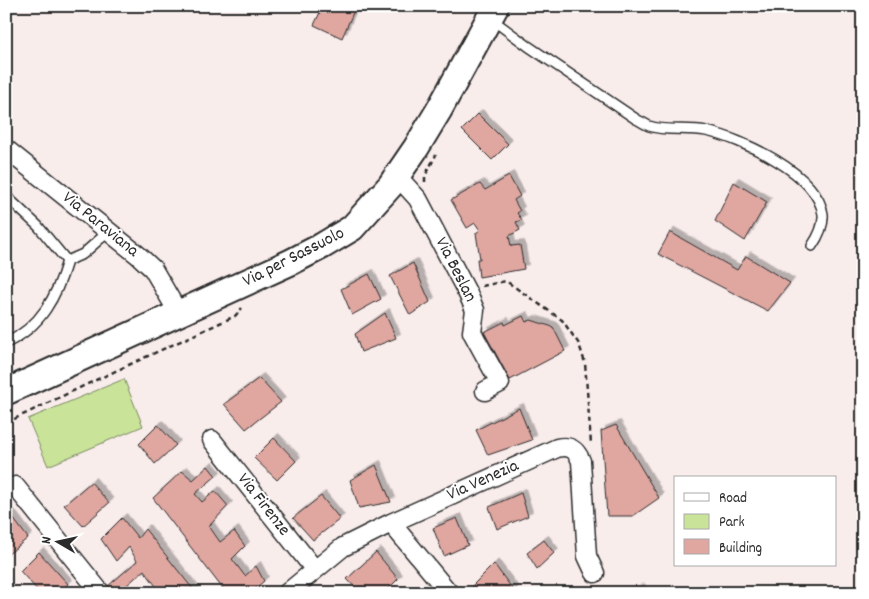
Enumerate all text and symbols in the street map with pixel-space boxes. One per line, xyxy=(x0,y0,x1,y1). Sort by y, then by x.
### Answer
street label: Via Paraviana xyxy=(56,186,144,264)
street label: Via per Sassuolo xyxy=(239,222,349,294)
street label: Via Beslan xyxy=(428,233,482,307)
street label: Via Venezia xyxy=(443,454,523,508)
street label: Via Firenze xyxy=(231,468,296,542)
legend xyxy=(674,476,836,566)
text: Road xyxy=(719,488,747,510)
text: Park xyxy=(719,512,745,534)
north arrow xyxy=(32,516,82,566)
text: N xyxy=(37,535,58,545)
text: Building xyxy=(719,538,762,560)

